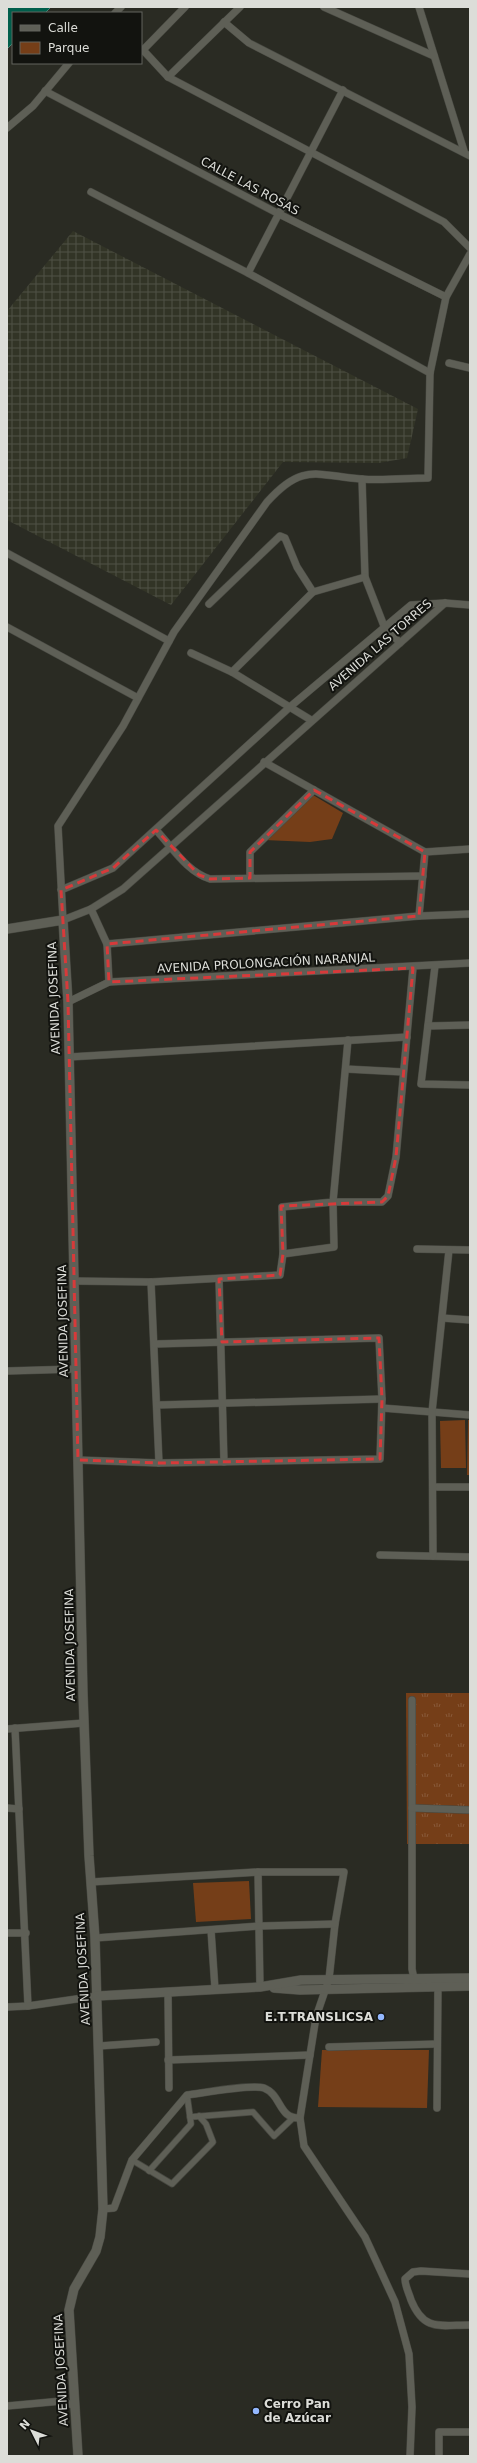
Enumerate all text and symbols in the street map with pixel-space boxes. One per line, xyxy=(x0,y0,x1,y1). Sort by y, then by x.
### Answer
legend xyxy=(12,12,142,64)
text: Calle xyxy=(48,21,78,35)
text: Parque xyxy=(48,41,89,55)
street label: CALLE LAS ROSAS xyxy=(198,154,302,218)
street label: AVENIDA LAS TORRES xyxy=(326,596,434,694)
street label: AVENIDA JOSEFINA xyxy=(45,941,63,1055)
street label: AVENIDA PROLONGACIÓN NARANJAL xyxy=(157,949,376,976)
street label: AVENIDA JOSEFINA xyxy=(55,1264,71,1377)
street label: AVENIDA JOSEFINA xyxy=(62,1588,78,1701)
street label: AVENIDA JOSEFINA xyxy=(73,1912,93,2026)
place label: E.T.TRANSLICSA xyxy=(265,2010,374,2024)
marker: E.T.TRANSLICSA xyxy=(376,2012,386,2022)
street label: AVENIDA JOSEFINA xyxy=(51,2313,71,2427)
place label: Cerro Pan de Azúcar xyxy=(264,2397,331,2425)
marker: Cerro Pan de Azúcar xyxy=(251,2406,261,2416)
north arrow xyxy=(12,2411,52,2451)
text: N xyxy=(17,2417,33,2432)

